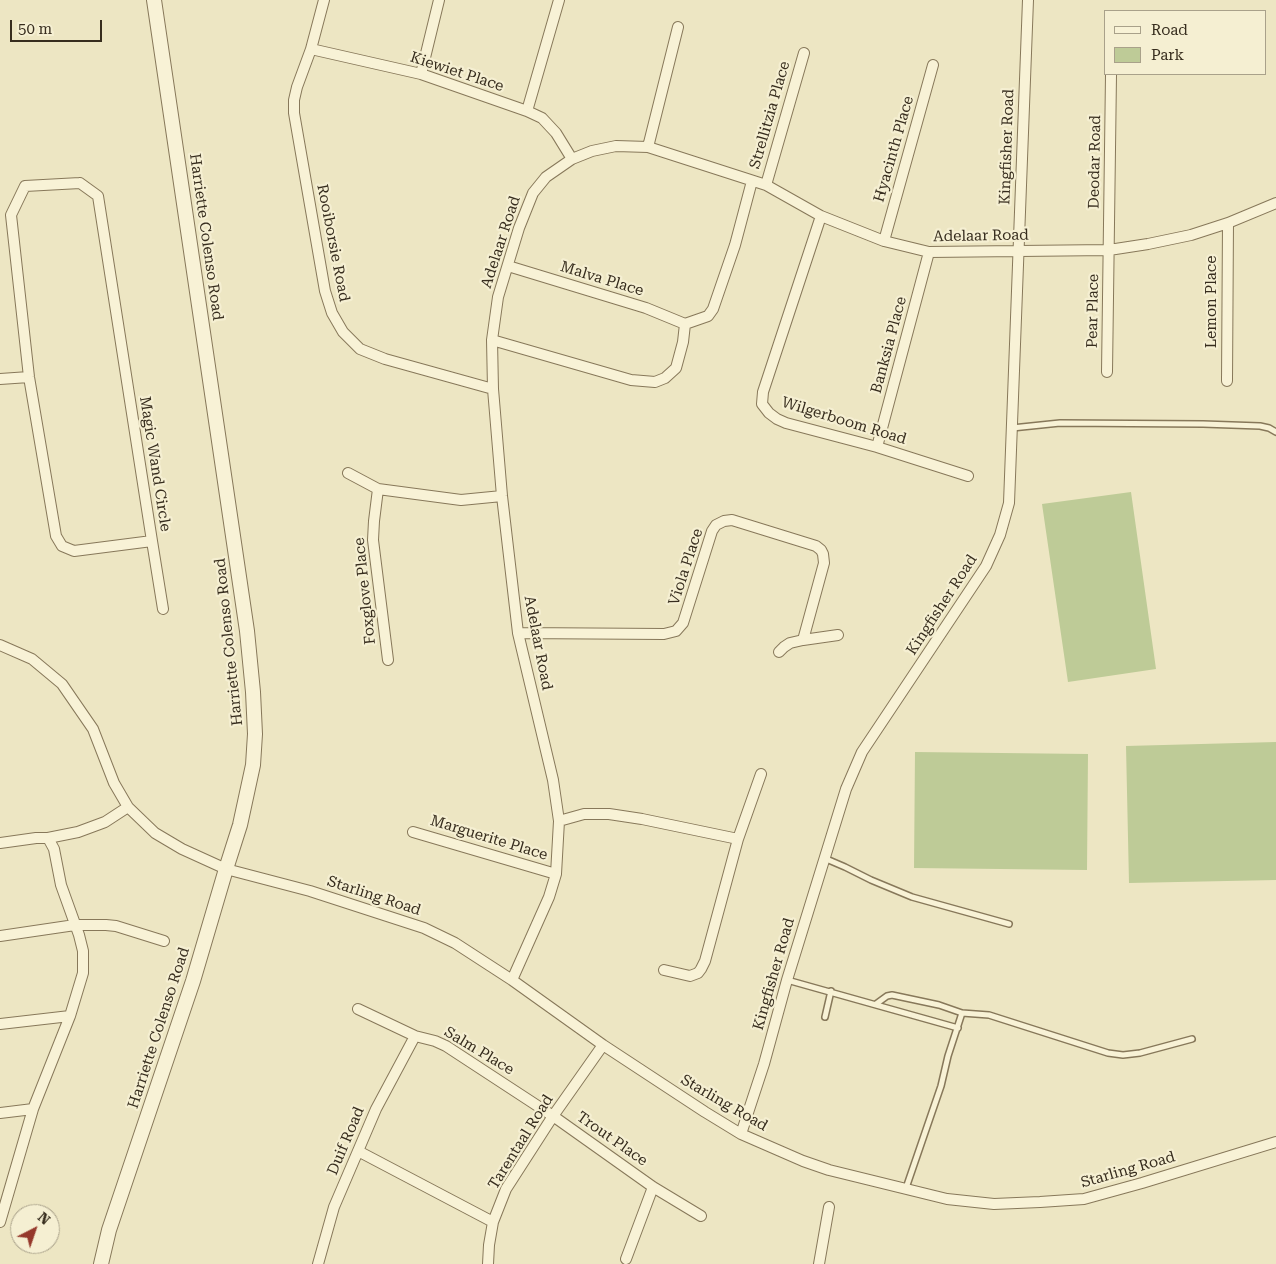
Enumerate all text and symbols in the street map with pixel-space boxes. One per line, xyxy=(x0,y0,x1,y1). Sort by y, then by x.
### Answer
scale bar xyxy=(12,10,105,42)
legend xyxy=(1104,10,1266,75)
text: 50 m xyxy=(18,20,52,38)
text: Road xyxy=(1151,21,1188,39)
text: Park xyxy=(1151,46,1184,64)
street label: Kiewiet Place xyxy=(408,48,506,96)
street label: Strellitzia Place xyxy=(746,59,794,171)
street label: Kingfisher Road xyxy=(996,89,1018,205)
street label: Hyacinth Place xyxy=(870,94,918,204)
street label: Deodar Road xyxy=(1085,115,1105,209)
street label: Harriette Colenso Road xyxy=(185,152,227,322)
street label: Rooiborsie Road xyxy=(313,183,353,303)
street label: Adelaar Road xyxy=(478,194,524,290)
street label: Adelaar Road xyxy=(933,226,1029,246)
street label: Lemon Place xyxy=(1203,256,1221,348)
street label: Malva Place xyxy=(558,258,646,300)
street label: Pear Place xyxy=(1083,274,1103,348)
street label: Banksia Place xyxy=(867,295,911,395)
street label: Wilgerboom Road xyxy=(779,393,909,449)
street label: Magic Wand Circle xyxy=(135,395,175,533)
street label: Viola Place xyxy=(665,526,707,608)
street label: Foxglove Place xyxy=(350,537,380,645)
street label: Kingfisher Road xyxy=(903,551,981,659)
street label: Harriette Colenso Road xyxy=(211,557,247,727)
street label: Adelaar Road xyxy=(520,594,556,692)
street label: Marguerite Place xyxy=(428,812,550,864)
street label: Starling Road xyxy=(325,872,423,920)
street label: Kingfisher Road xyxy=(749,916,799,1032)
street label: Harriette Colenso Road xyxy=(124,945,194,1111)
street label: Salm Place xyxy=(441,1023,517,1079)
street label: Starling Road xyxy=(677,1071,771,1135)
street label: Tarentaal Road xyxy=(485,1091,557,1193)
street label: Duif Road xyxy=(324,1104,368,1178)
street label: Trout Place xyxy=(573,1108,651,1170)
street label: Starling Road xyxy=(1079,1148,1177,1192)
north arrow xyxy=(10,1204,60,1254)
text: N xyxy=(35,1209,54,1228)

